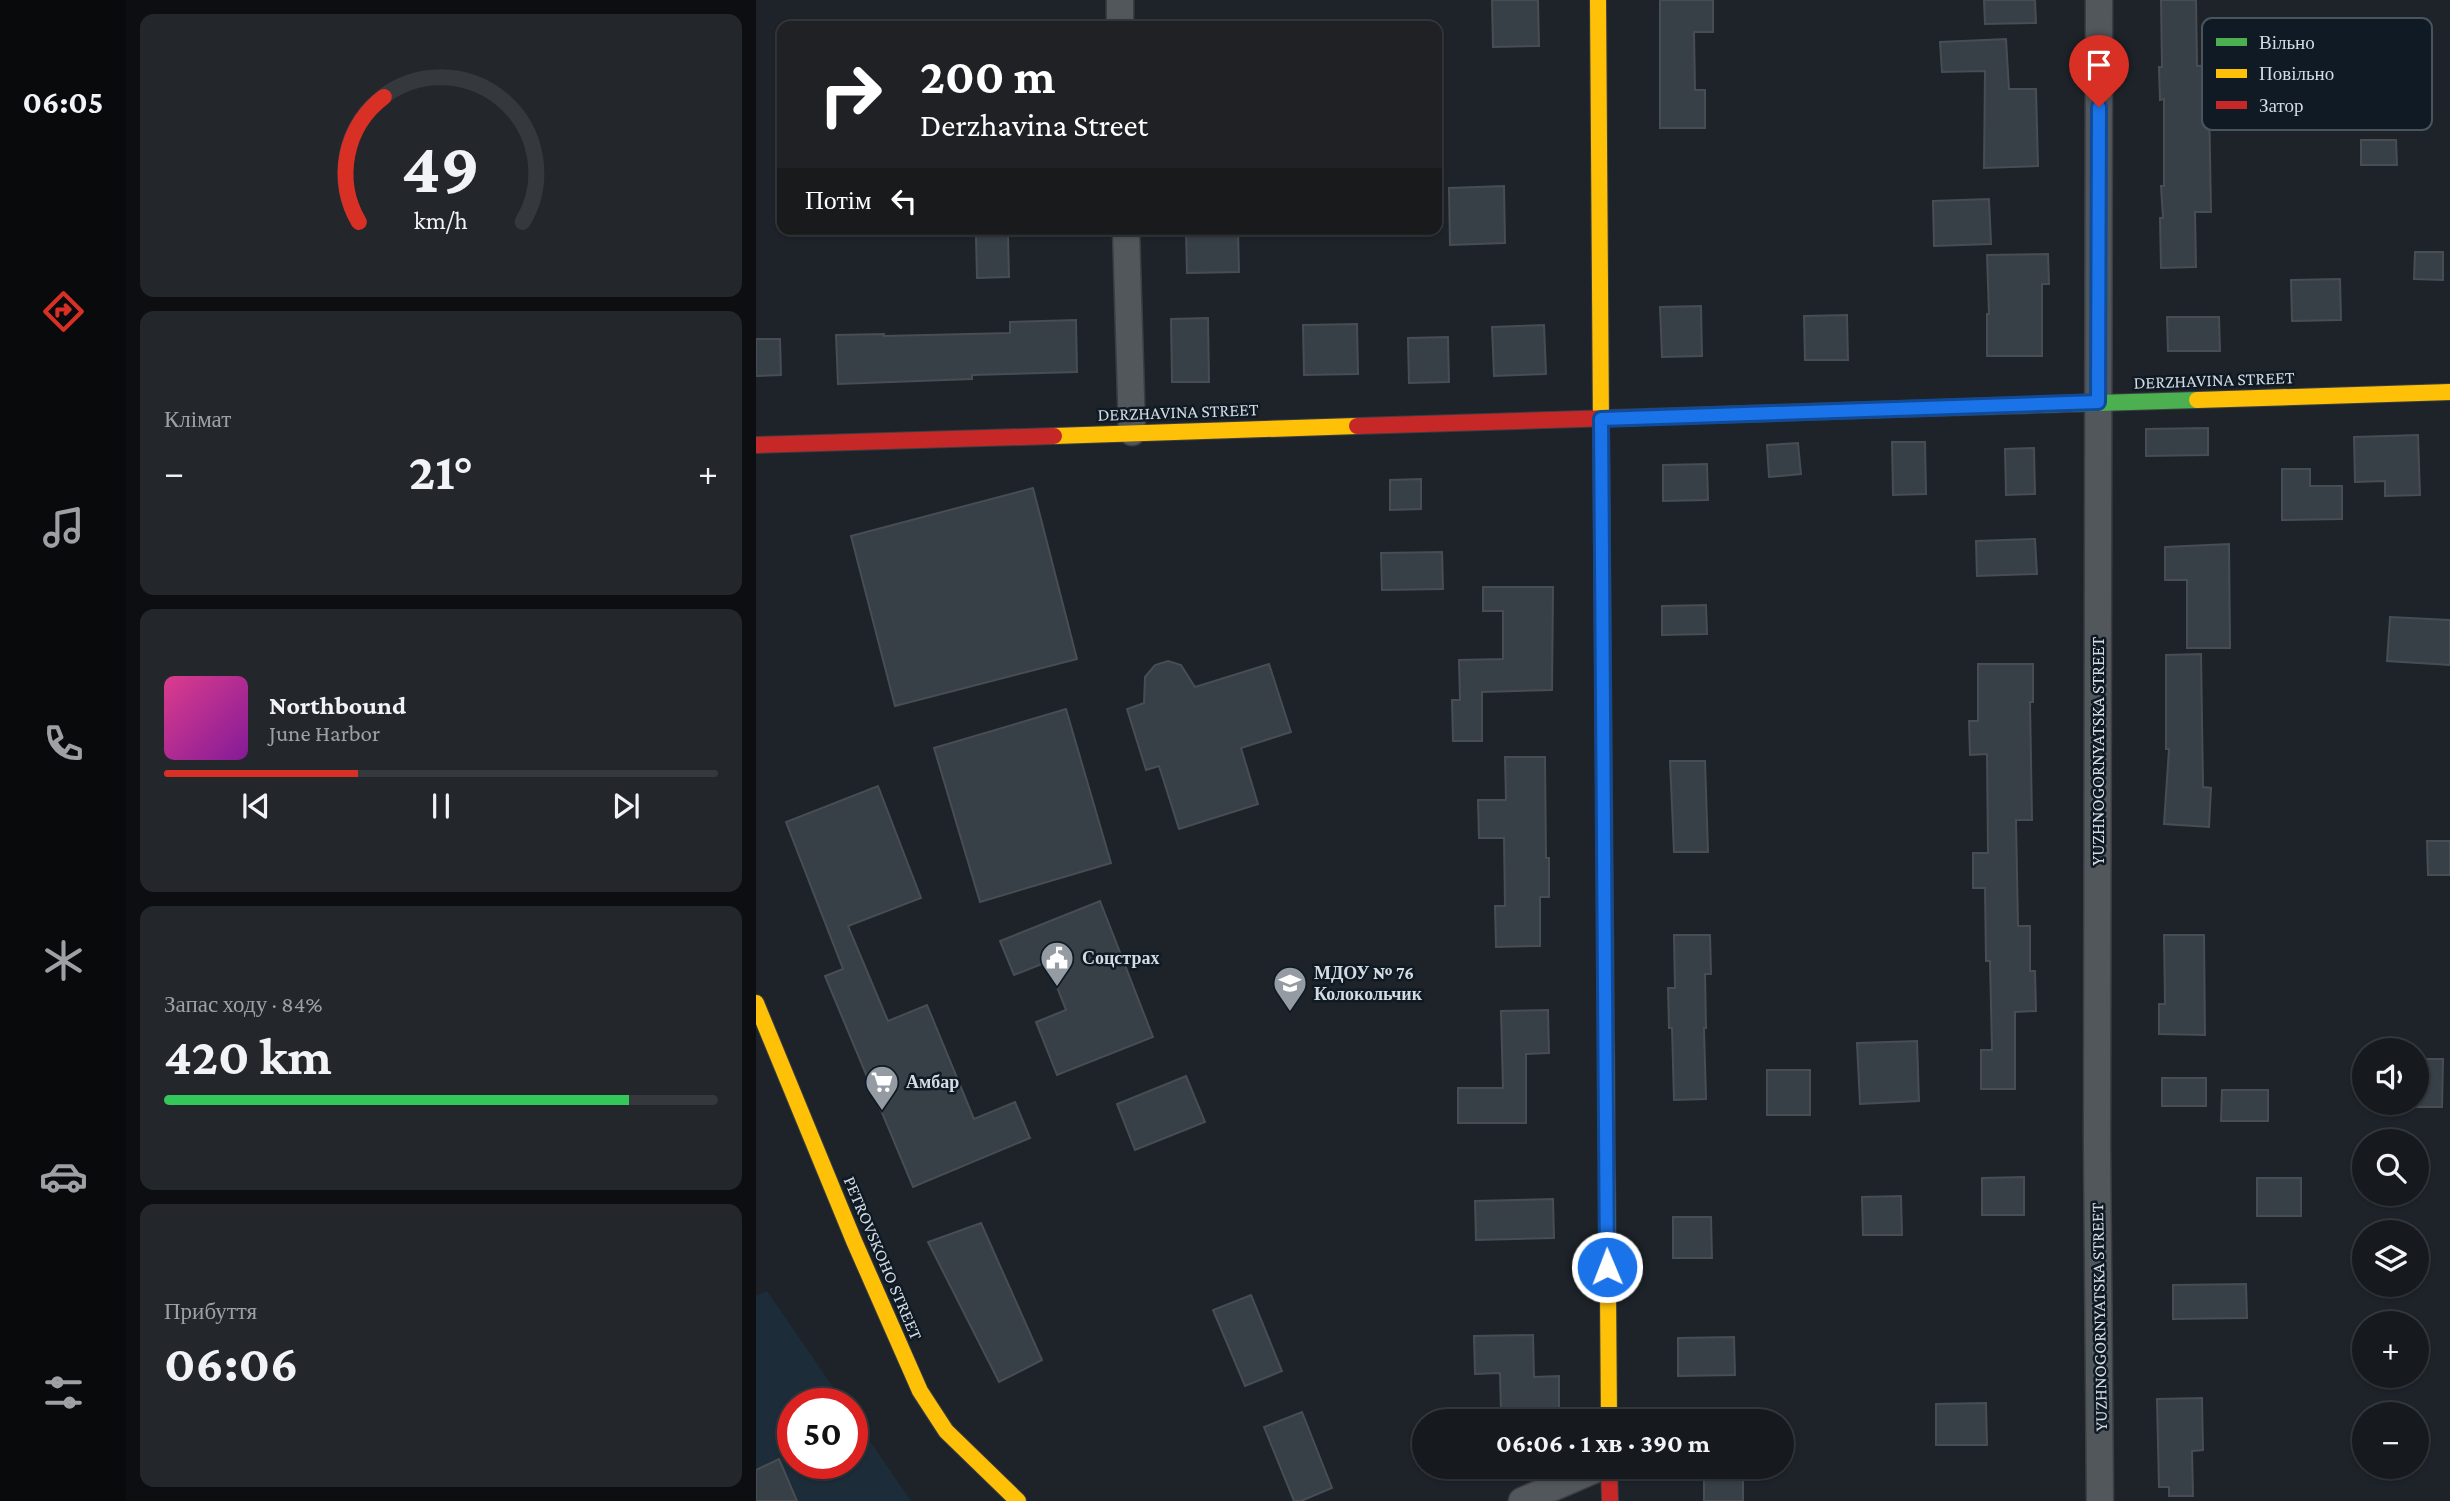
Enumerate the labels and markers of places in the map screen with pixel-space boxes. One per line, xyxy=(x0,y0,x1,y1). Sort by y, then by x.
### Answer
pin xyxy=(2069,35,2129,107)
public building icon: Соцстрах xyxy=(1038,939,1076,988)
place label: Соцстрах xyxy=(1082,948,1159,968)
place label: МДОУ № 76 Колокольчик xyxy=(1314,963,1423,1004)
school or university icon: МДОУ № 76 Колокольчик xyxy=(1271,964,1309,1013)
supermarket icon: Амбар xyxy=(863,1063,901,1112)
place label: Амбар xyxy=(906,1072,959,1092)

